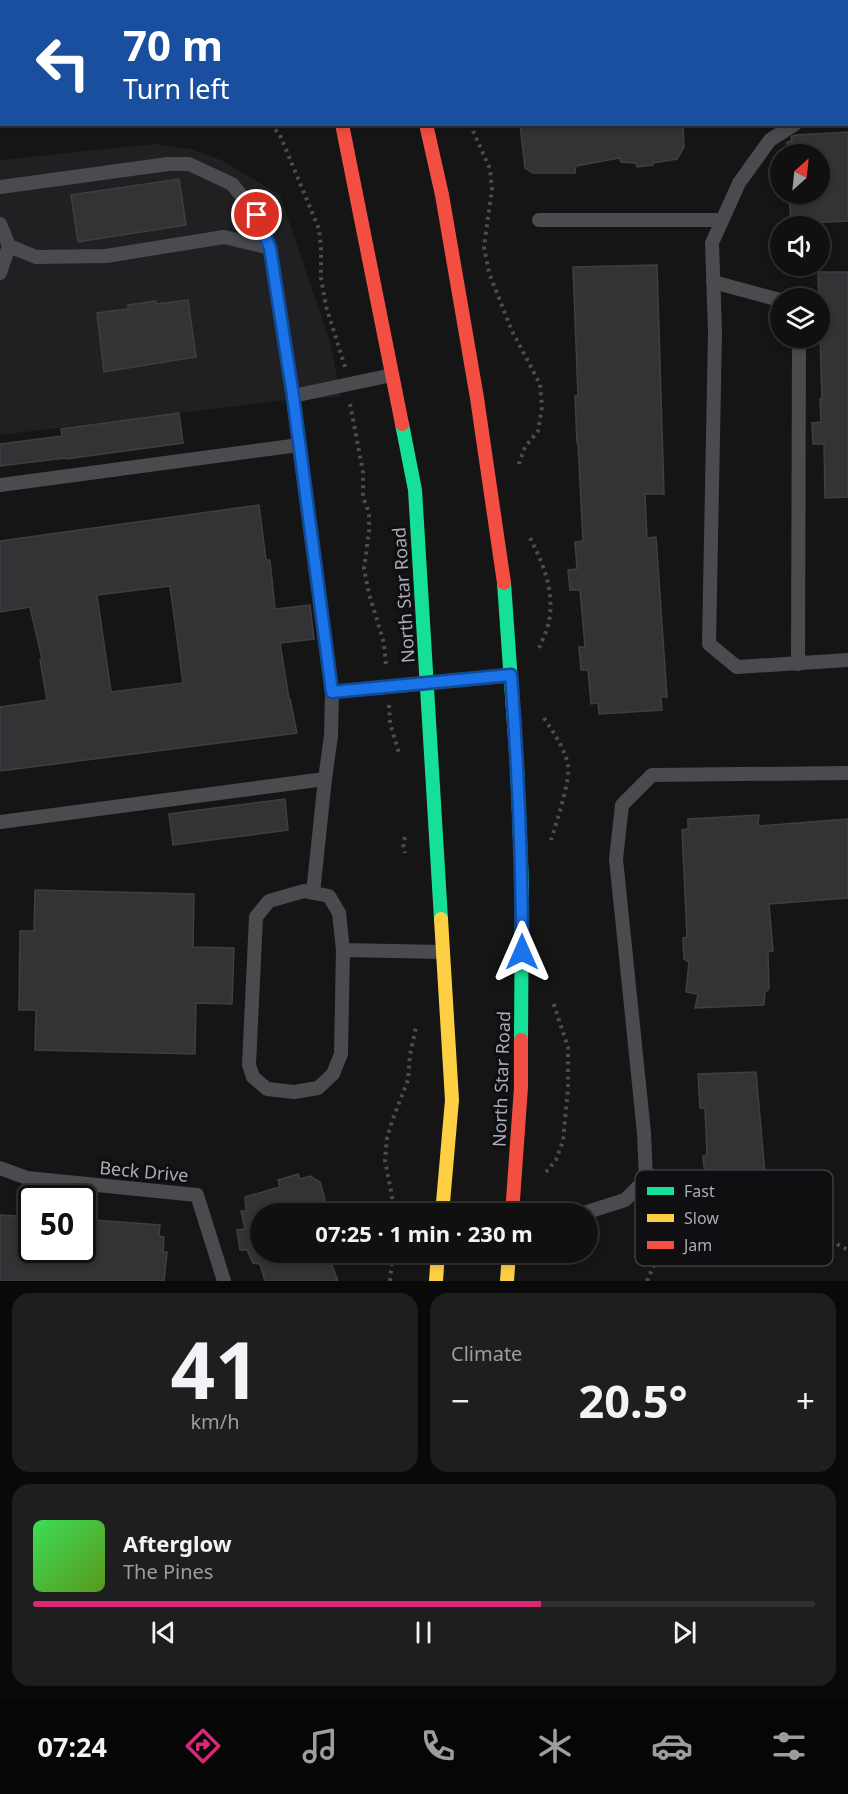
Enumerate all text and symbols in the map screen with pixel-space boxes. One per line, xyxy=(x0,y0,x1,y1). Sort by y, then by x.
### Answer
text: 70 m xyxy=(123,16,223,73)
icon: left xyxy=(24,24,102,102)
text: Turn left xyxy=(123,70,229,107)
north arrow xyxy=(770,144,830,204)
map controls xyxy=(770,144,830,348)
pin xyxy=(231,189,282,240)
icon: arrive xyxy=(240,198,273,231)
button: sound xyxy=(770,216,830,276)
button: layers xyxy=(770,288,830,348)
street label: North Star Road xyxy=(386,526,420,664)
position arrow xyxy=(490,920,554,984)
street label: North Star Road xyxy=(487,1011,515,1147)
street label: Beck Drive xyxy=(98,1155,190,1187)
legend xyxy=(635,1170,833,1266)
text: Fast xyxy=(684,1180,715,1202)
speed limit sign: 50 xyxy=(18,1185,96,1263)
text: Slow xyxy=(684,1207,719,1229)
text: 07:25 · 1 min · 230 m xyxy=(315,1218,533,1248)
text: Jam xyxy=(682,1234,712,1256)
text: 41 xyxy=(170,1316,260,1422)
text: Climate xyxy=(451,1340,522,1367)
text: 20.5° xyxy=(579,1370,687,1431)
text: − xyxy=(451,1378,470,1423)
text: + xyxy=(796,1378,815,1423)
text: km/h xyxy=(190,1408,240,1435)
text: Afterglow xyxy=(123,1528,232,1558)
text: The Pines xyxy=(123,1558,213,1585)
icon: previous xyxy=(147,1616,180,1649)
icon: pause xyxy=(407,1616,440,1649)
icon: next xyxy=(668,1616,701,1649)
icon: directions xyxy=(182,1725,224,1767)
icon: music xyxy=(299,1725,341,1767)
icon: phone xyxy=(417,1725,459,1767)
icon: climate xyxy=(534,1725,576,1767)
icon: car xyxy=(651,1725,693,1767)
icon: filters xyxy=(768,1725,810,1767)
text: 07:24 xyxy=(38,1728,107,1765)

